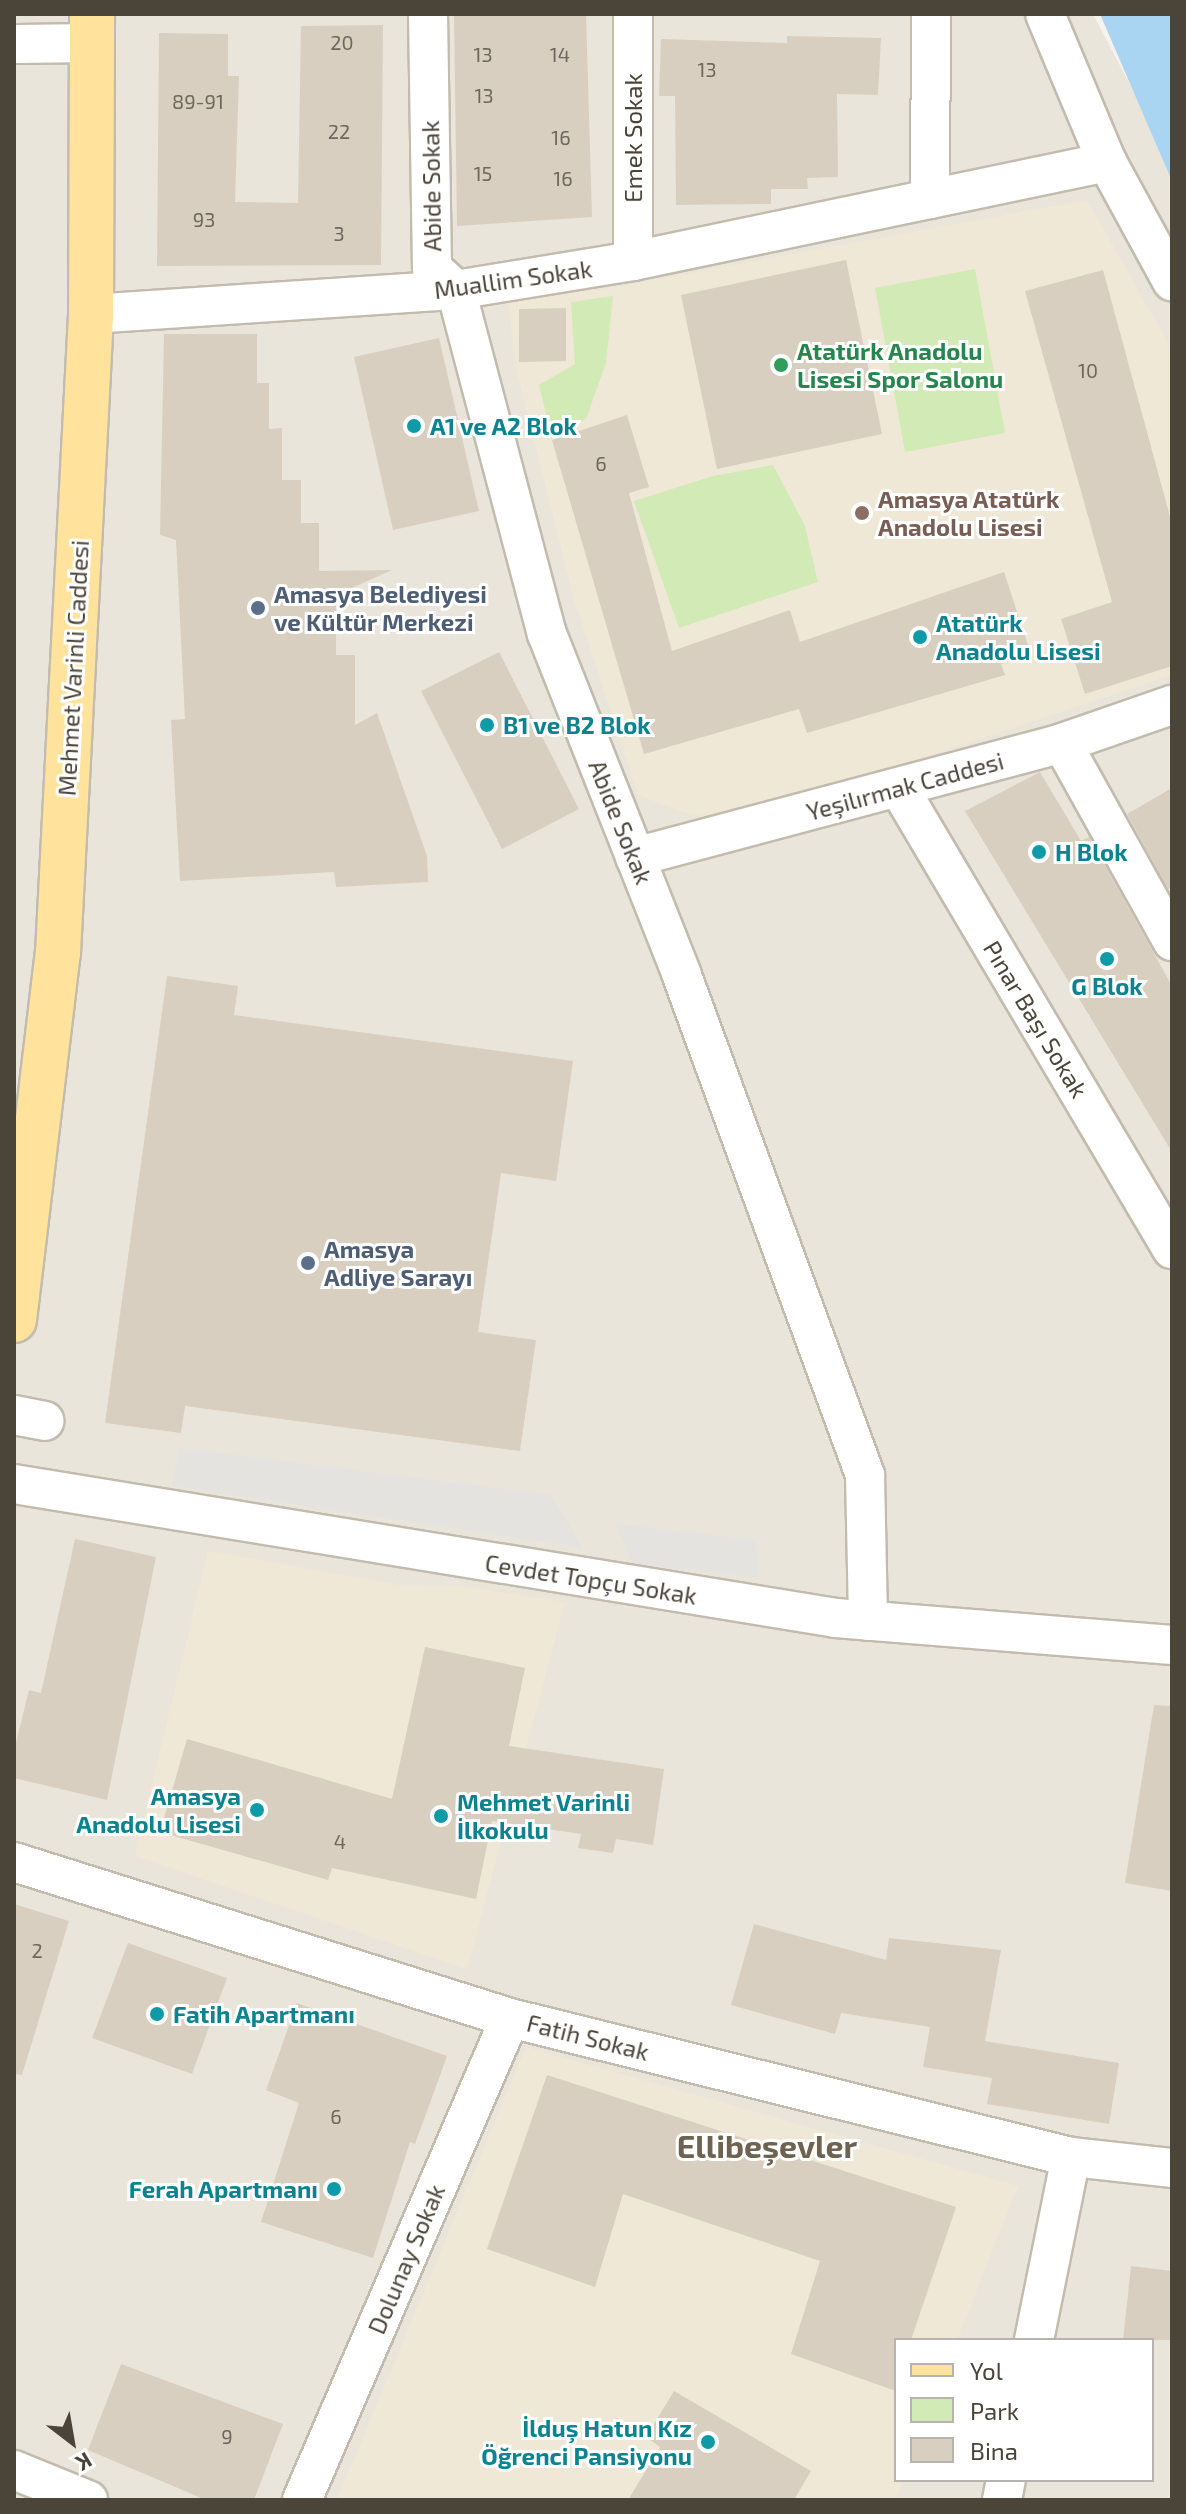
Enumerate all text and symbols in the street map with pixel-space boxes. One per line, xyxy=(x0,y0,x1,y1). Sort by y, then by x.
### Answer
house number: 20 xyxy=(330,30,354,54)
house number: 13 xyxy=(473,42,493,66)
house number: 14 xyxy=(550,42,570,66)
house number: 13 xyxy=(697,57,717,81)
street label: Emek Sokak xyxy=(619,73,647,203)
house number: 13 xyxy=(474,83,494,107)
house number: 89-91 xyxy=(172,89,224,113)
house number: 22 xyxy=(328,119,350,143)
street label: Abide Sokak xyxy=(415,120,447,252)
house number: 16 xyxy=(551,125,571,149)
house number: 15 xyxy=(474,161,492,185)
house number: 16 xyxy=(553,166,573,190)
house number: 93 xyxy=(193,207,215,231)
house number: 3 xyxy=(333,221,345,245)
street label: Muallim Sokak xyxy=(432,254,594,304)
place label: Atatürk Anadolu Lisesi Spor Salonu xyxy=(797,337,1004,393)
marker: Atatürk Anadolu Lisesi Spor Salonu xyxy=(772,356,790,374)
house number: 10 xyxy=(1078,358,1098,382)
place label: A1 ve A2 Blok xyxy=(430,412,578,440)
marker: A1 ve A2 Blok xyxy=(405,417,423,435)
house number: 6 xyxy=(595,451,607,475)
place label: Amasya Atatürk Anadolu Lisesi xyxy=(878,485,1060,541)
marker: Amasya Atatürk Anadolu Lisesi xyxy=(853,504,871,522)
street label: Mehmet Varinli Caddesi xyxy=(52,539,94,797)
place label: Amasya Belediyesi ve Kültür Merkezi xyxy=(274,580,487,636)
marker: Amasya Belediyesi ve Kültür Merkezi xyxy=(249,599,267,617)
place label: Atatürk Anadolu Lisesi xyxy=(936,609,1101,665)
marker: Atatürk Anadolu Lisesi xyxy=(911,628,929,646)
place label: B1 ve B2 Blok xyxy=(503,711,651,739)
marker: B1 ve B2 Blok xyxy=(478,716,496,734)
street label: Yeşilırmak Caddesi xyxy=(803,746,1007,826)
street label: Abide Sokak xyxy=(583,756,659,888)
place label: H Blok xyxy=(1055,838,1128,866)
marker: H Blok xyxy=(1030,843,1048,861)
street label: Pınar Başı Sokak xyxy=(978,935,1094,1103)
marker: G Blok xyxy=(1098,950,1116,968)
place label: G Blok xyxy=(1071,972,1143,1000)
place label: Amasya Adliye Sarayı xyxy=(324,1235,472,1291)
marker: Amasya Adliye Sarayı xyxy=(299,1254,317,1272)
street label: Cevdet Topçu Sokak xyxy=(483,1548,699,1610)
place label: Amasya Anadolu Lisesi xyxy=(76,1782,241,1838)
place label: Mehmet Varinli İlkokulu xyxy=(457,1788,631,1844)
marker: Amasya Anadolu Lisesi xyxy=(248,1801,266,1819)
marker: Mehmet Varinli İlkokulu xyxy=(432,1807,450,1825)
house number: 4 xyxy=(334,1829,346,1853)
house number: 2 xyxy=(31,1938,43,1962)
place label: Fatih Apartmanı xyxy=(173,2000,355,2028)
marker: Fatih Apartmanı xyxy=(148,2005,166,2023)
street label: Fatih Sokak xyxy=(524,2008,652,2066)
house number: 6 xyxy=(330,2104,342,2128)
district label: Ellibeşevler xyxy=(677,2126,857,2164)
place label: Ferah Apartmanı xyxy=(128,2175,318,2203)
marker: Ferah Apartmanı xyxy=(325,2180,343,2198)
street label: Dolunay Sokak xyxy=(361,2180,451,2338)
legend xyxy=(894,2338,1154,2482)
text: Yol xyxy=(970,2356,1003,2385)
text: Park xyxy=(970,2396,1019,2425)
north arrow xyxy=(32,2402,112,2482)
place label: İlduş Hatun Kız Öğrenci Pansiyonu xyxy=(481,2414,692,2470)
house number: 9 xyxy=(221,2424,233,2448)
marker: İlduş Hatun Kız Öğrenci Pansiyonu xyxy=(699,2433,717,2451)
text: Bina xyxy=(970,2436,1018,2465)
text: K xyxy=(72,2448,97,2477)

